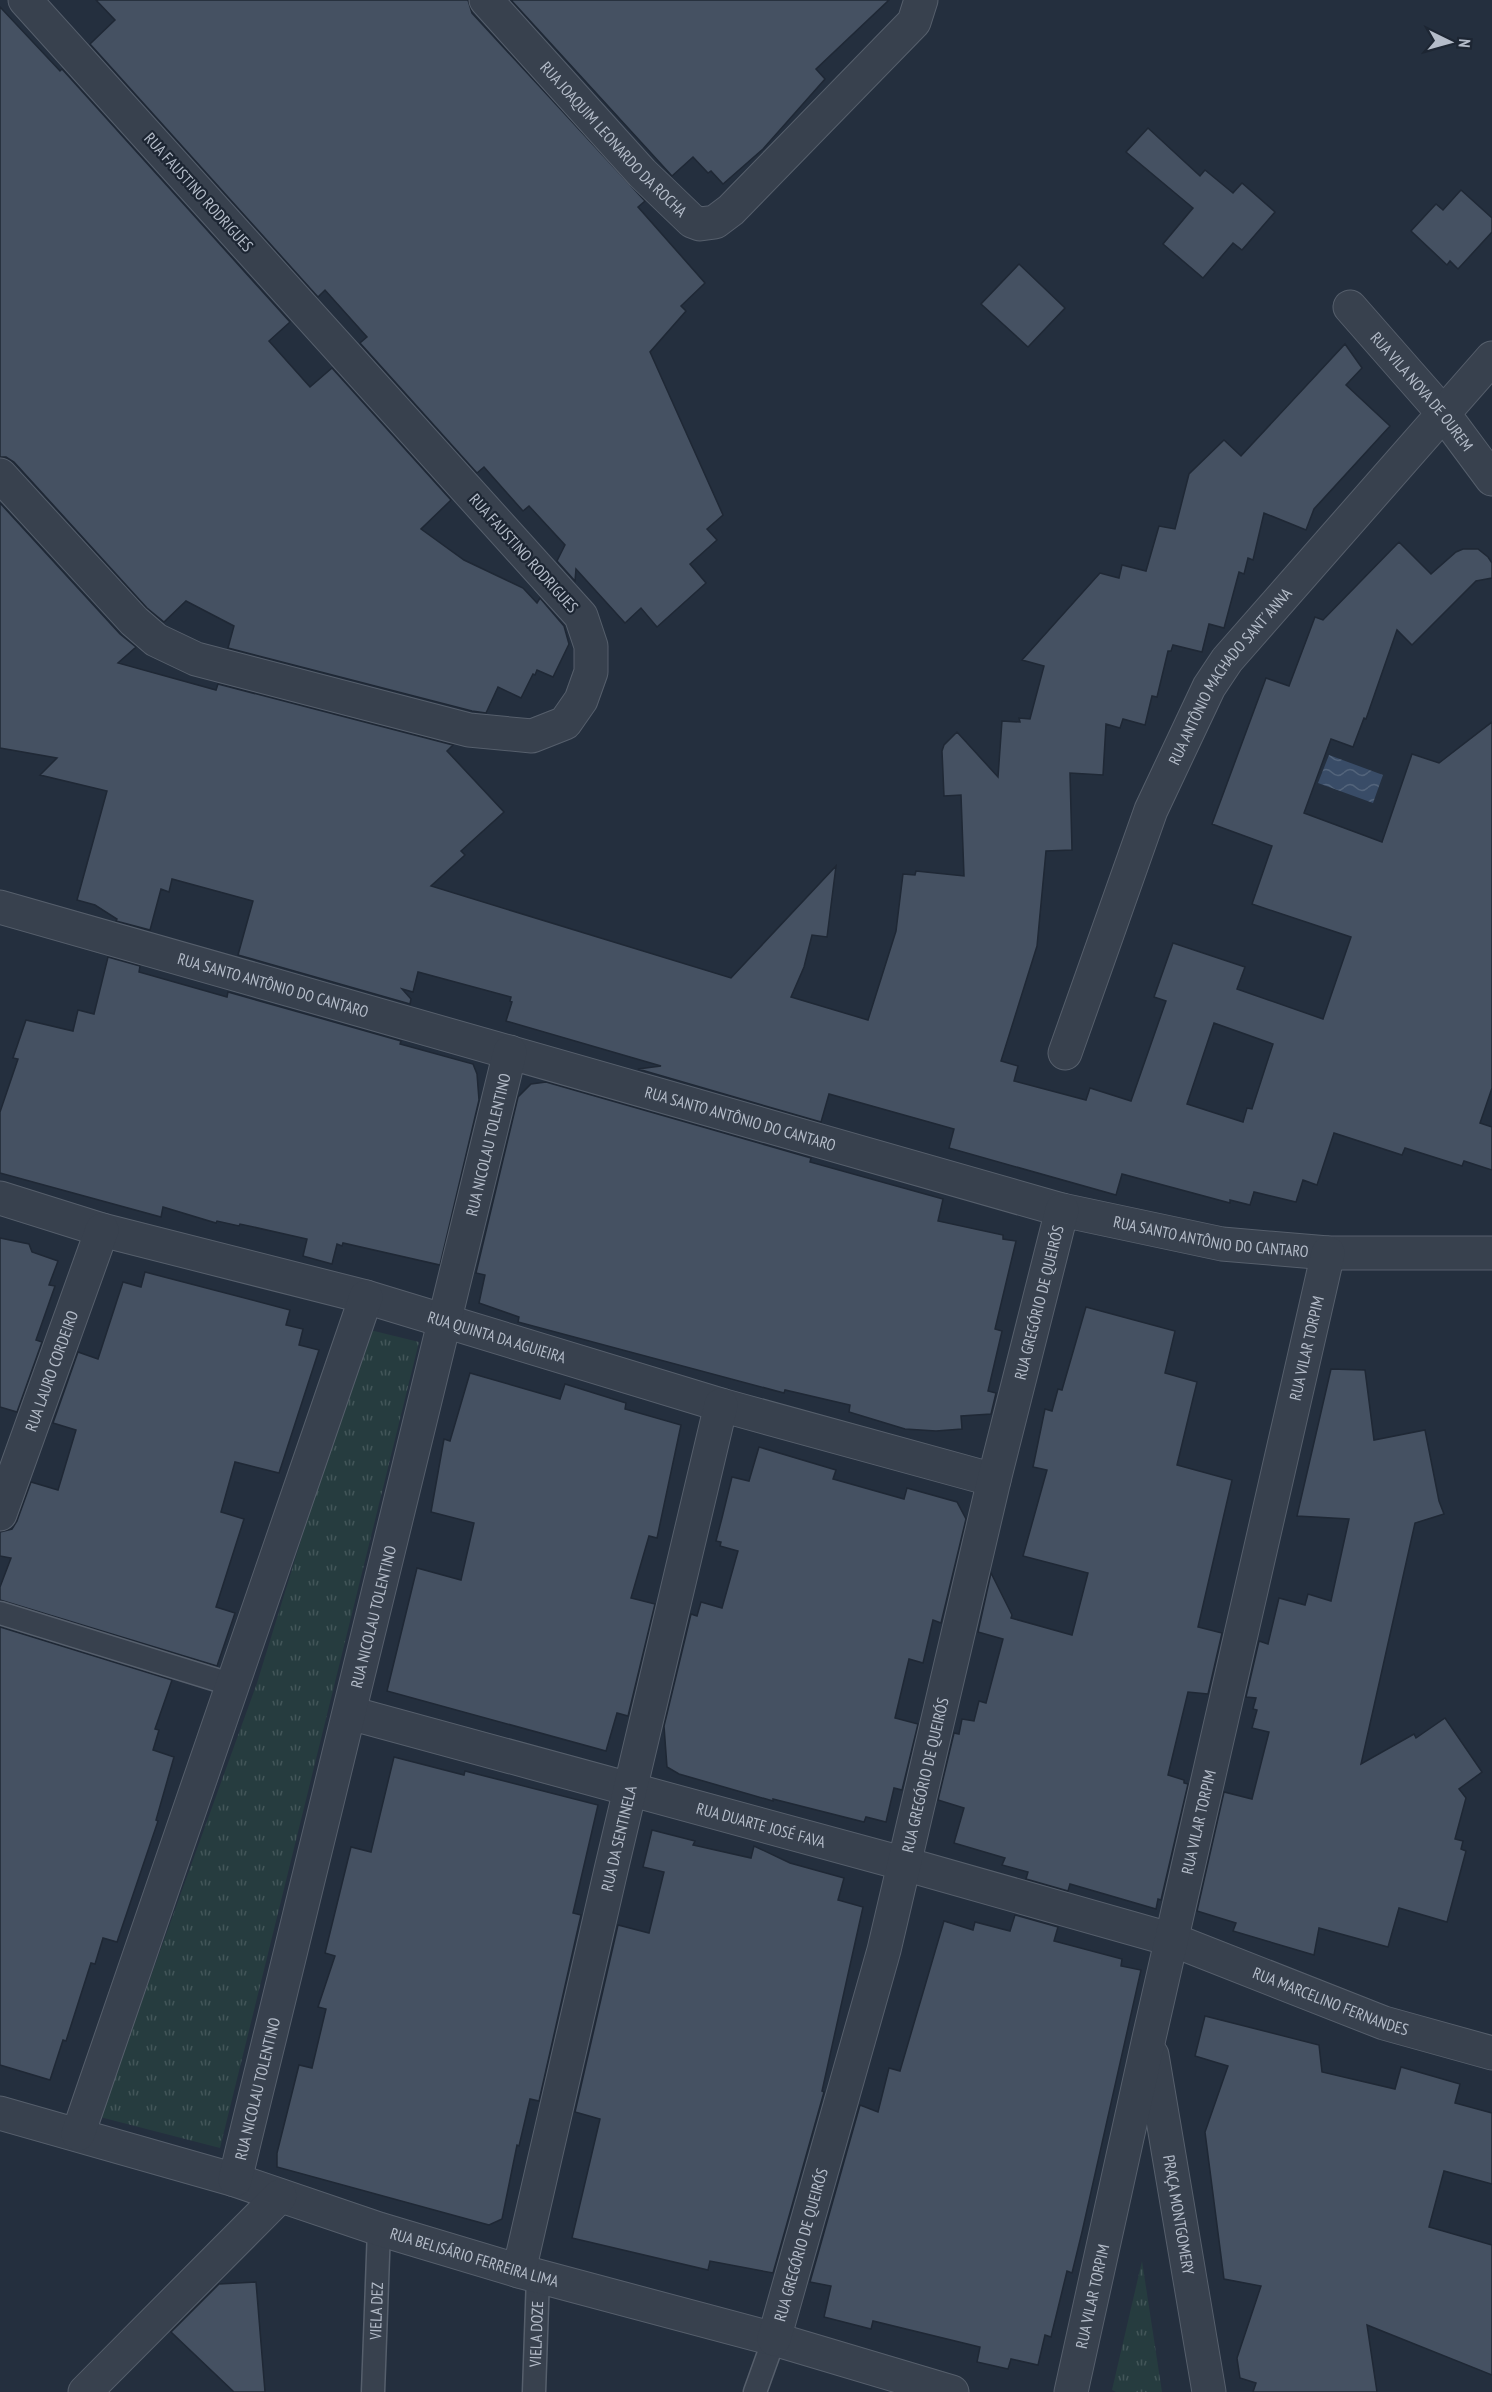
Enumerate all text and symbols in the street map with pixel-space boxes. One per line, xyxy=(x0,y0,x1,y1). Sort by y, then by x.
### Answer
north arrow xyxy=(1420,12,1480,72)
text: N xyxy=(1455,38,1475,48)
street label: RUA JOAQUIM LEONARDO DA ROCHA xyxy=(536,57,692,221)
street label: RUA FAUSTINO RODRIGUES xyxy=(140,128,258,256)
street label: RUA VILA NOVA DE OUREM xyxy=(1366,328,1478,455)
street label: RUA FAUSTINO RODRIGUES xyxy=(465,489,583,617)
street label: RUA ANTÔNIO MACHADO SANT´ANNA xyxy=(1164,583,1296,768)
street label: RUA SANTO ANTÔNIO DO CANTARO xyxy=(175,948,371,1022)
street label: RUA NICOLAU TOLENTINO xyxy=(461,1071,515,1218)
street label: RUA SANTO ANTÔNIO DO CANTARO xyxy=(643,1082,838,1155)
street label: RUA SANTO ANTÔNIO DO CANTARO xyxy=(1112,1211,1310,1261)
street label: RUA GREGÓRIO DE QUEIRÓS xyxy=(1010,1223,1068,1382)
street label: RUA VILAR TORPIM xyxy=(1285,1294,1328,1402)
street label: RUA QUINTA DA AGUIEIRA xyxy=(425,1306,569,1367)
street label: RUA LAURO CORDEIRO xyxy=(20,1308,82,1434)
street label: RUA NICOLAU TOLENTINO xyxy=(346,1543,400,1690)
street label: RUA GREGÓRIO DE QUEIRÓS xyxy=(897,1695,953,1854)
street label: RUA VILAR TORPIM xyxy=(1177,1768,1220,1876)
street label: RUA DA SENTINELA xyxy=(596,1783,641,1893)
street label: RUA DUARTE JOSÉ FAVA xyxy=(694,1798,828,1852)
street label: RUA MARCELINO FERNANDES xyxy=(1250,1962,1411,2039)
street label: RUA NICOLAU TOLENTINO xyxy=(230,2015,284,2162)
street label: PRAÇA MONTGOMERY xyxy=(1159,2153,1199,2277)
street label: RUA GREGÓRIO DE QUEIRÓS xyxy=(769,2166,832,2324)
street label: RUA BELISÁRIO FERREIRA LIMA xyxy=(388,2223,561,2291)
street label: RUA VILAR TORPIM xyxy=(1071,2242,1113,2350)
street label: VIELA DEZ xyxy=(365,2282,387,2341)
street label: VIELA DOZE xyxy=(525,2301,547,2368)

